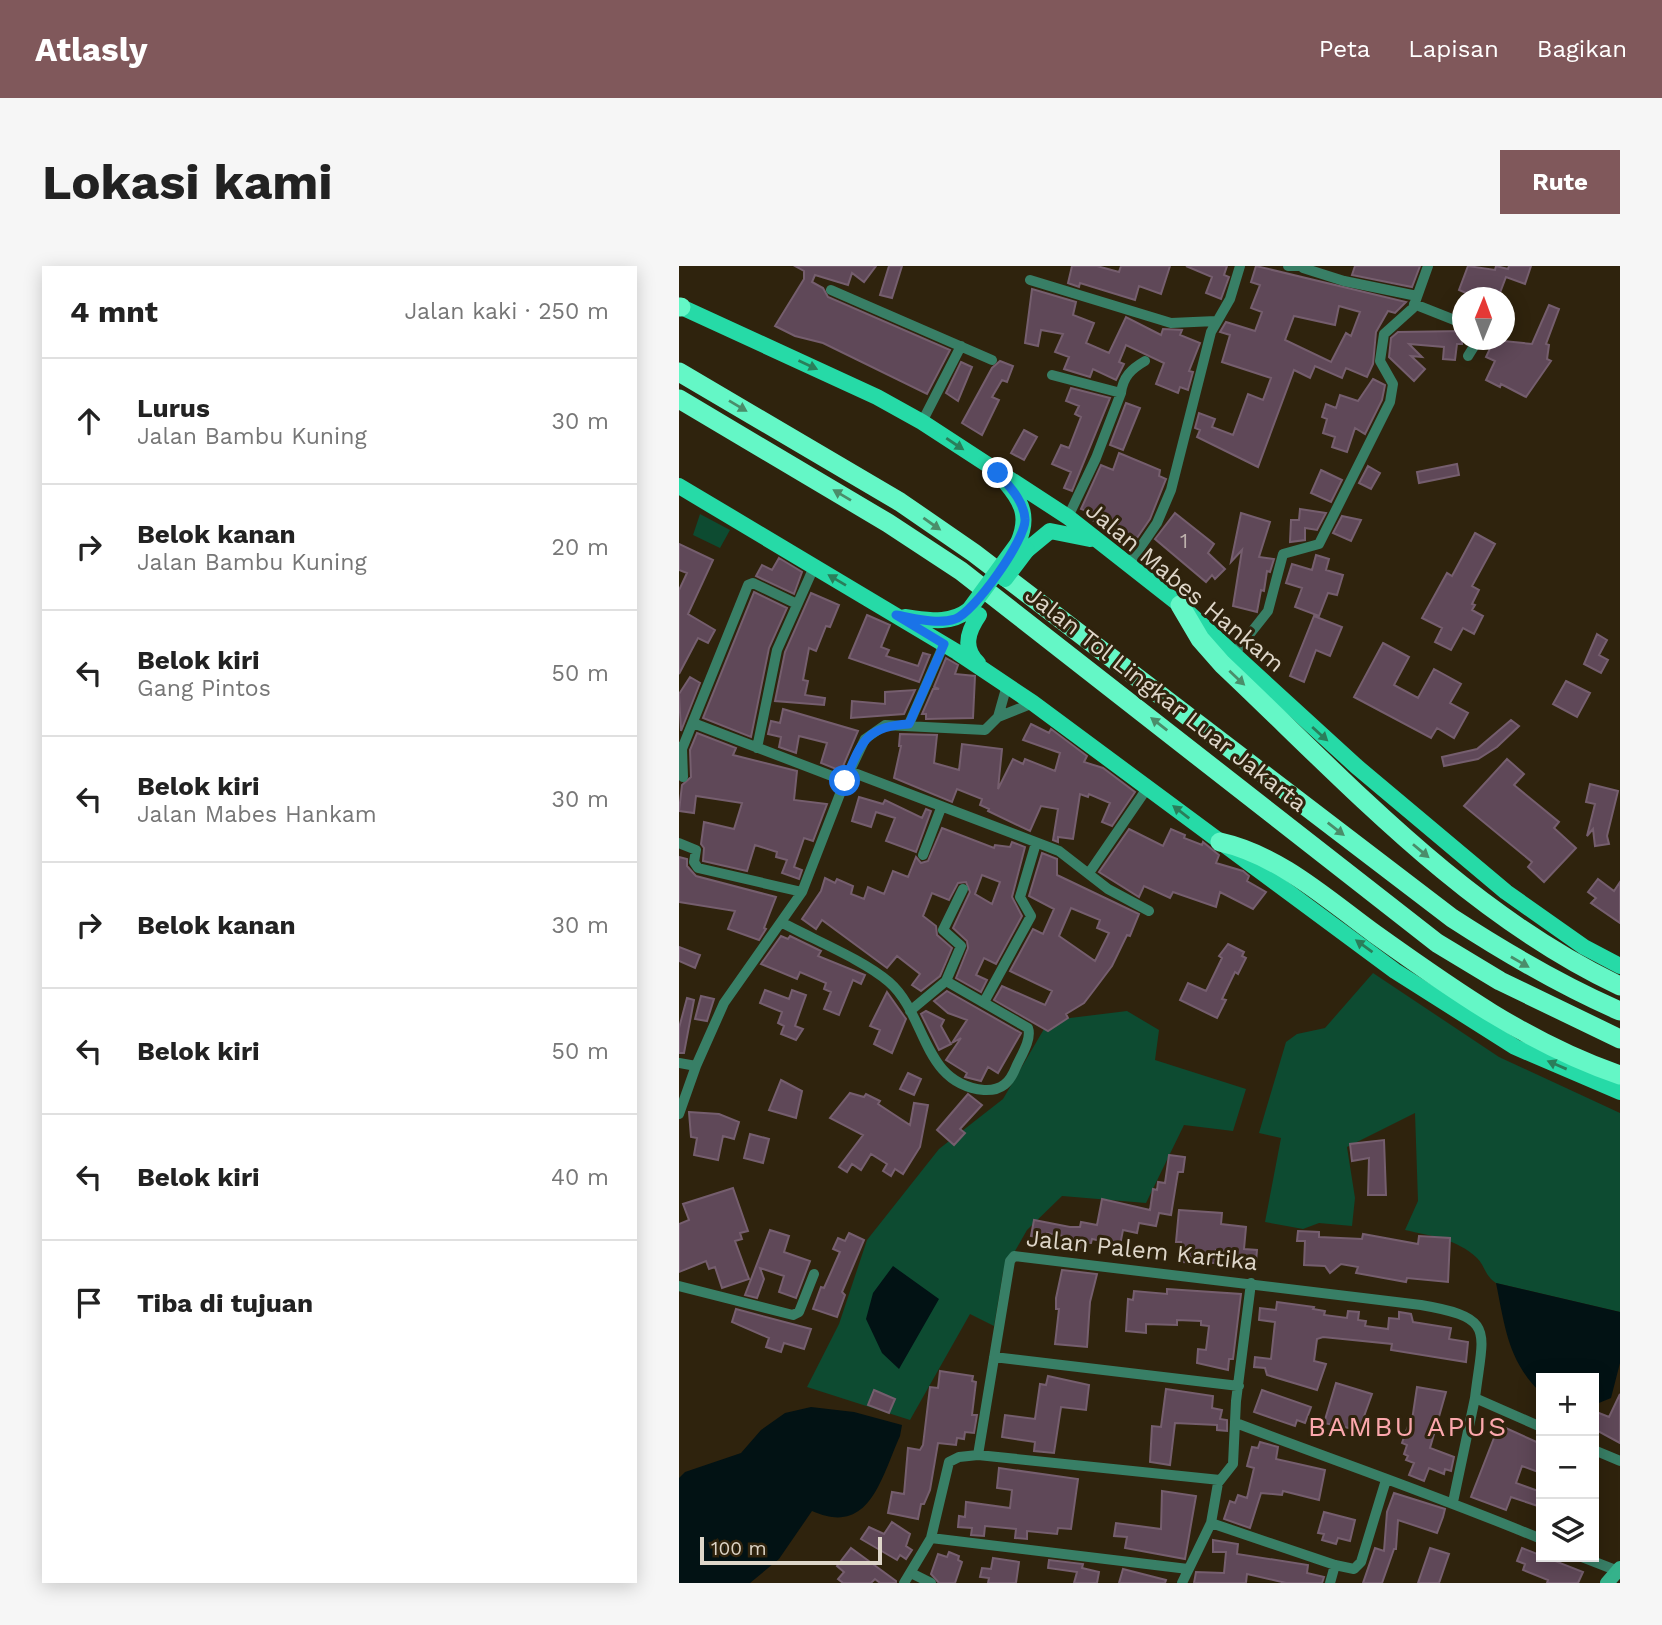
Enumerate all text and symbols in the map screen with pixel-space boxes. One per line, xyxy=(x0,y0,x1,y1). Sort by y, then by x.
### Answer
text: Atlasly xyxy=(35,30,147,69)
text: Peta xyxy=(1319,35,1370,63)
text: Lapisan xyxy=(1408,35,1499,63)
text: Bagikan xyxy=(1537,35,1627,63)
button: Rute xyxy=(1500,150,1620,214)
text: Lokasi kami xyxy=(42,153,333,211)
north arrow xyxy=(1452,287,1515,350)
text: 4 mnt xyxy=(70,294,158,329)
text: Jalan kaki · 250 m xyxy=(405,298,609,325)
one-way arrow xyxy=(798,360,818,371)
text: Lurus xyxy=(137,393,210,423)
one-way arrow xyxy=(729,399,748,412)
icon: ahead xyxy=(70,402,108,440)
text: 30 m xyxy=(552,408,609,435)
text: Jalan Bambu Kuning xyxy=(137,423,367,450)
one-way arrow xyxy=(945,437,964,450)
route end xyxy=(982,457,1013,488)
one-way arrow xyxy=(832,489,851,501)
street label: Jalan Mabes Hankam xyxy=(1080,496,1290,678)
one-way arrow xyxy=(923,517,941,531)
text: Belok kanan xyxy=(137,519,296,549)
icon: right xyxy=(70,528,108,566)
house number: 1 xyxy=(1180,528,1188,553)
text: 20 m xyxy=(552,534,609,561)
text: Jalan Bambu Kuning xyxy=(137,549,367,576)
one-way arrow xyxy=(827,574,846,586)
street label: Jalan Tol Lingkar Luar Jakarta xyxy=(1020,580,1312,818)
text: Belok kiri xyxy=(137,645,260,675)
icon: left xyxy=(70,654,108,692)
text: 50 m xyxy=(552,660,609,687)
one-way arrow xyxy=(1228,670,1245,686)
text: Gang Pintos xyxy=(137,675,271,702)
one-way arrow xyxy=(1150,717,1168,732)
one-way arrow xyxy=(1311,725,1328,741)
route start xyxy=(829,765,860,796)
text: Belok kiri xyxy=(137,771,260,801)
icon: left xyxy=(70,780,108,818)
text: 30 m xyxy=(552,786,609,813)
text: Jalan Mabes Hankam xyxy=(137,801,377,828)
one-way arrow xyxy=(1172,804,1190,819)
one-way arrow xyxy=(1327,821,1345,835)
one-way arrow xyxy=(1411,843,1429,858)
icon: right xyxy=(70,906,108,944)
text: Belok kanan xyxy=(137,910,296,940)
text: 30 m xyxy=(552,912,609,939)
one-way arrow xyxy=(1355,939,1373,953)
one-way arrow xyxy=(1511,956,1530,968)
icon: left xyxy=(70,1032,108,1070)
text: Belok kiri xyxy=(137,1036,260,1066)
text: 50 m xyxy=(552,1038,609,1065)
one-way arrow xyxy=(1547,1059,1568,1070)
icon: left xyxy=(70,1158,108,1196)
text: Belok kiri xyxy=(137,1162,260,1192)
text: 40 m xyxy=(551,1164,609,1191)
street label: Jalan Palem Kartika xyxy=(1025,1224,1259,1276)
icon: arrive xyxy=(70,1284,108,1322)
text: Tiba di tujuan xyxy=(137,1288,313,1318)
map controls xyxy=(1536,1373,1599,1562)
button: + xyxy=(1536,1373,1599,1436)
district label: BAMBU APUS xyxy=(1308,1410,1508,1443)
button: − xyxy=(1536,1436,1599,1499)
button: layers xyxy=(1536,1499,1599,1562)
scale bar xyxy=(700,1534,882,1566)
text: 100 m xyxy=(711,1537,767,1560)

